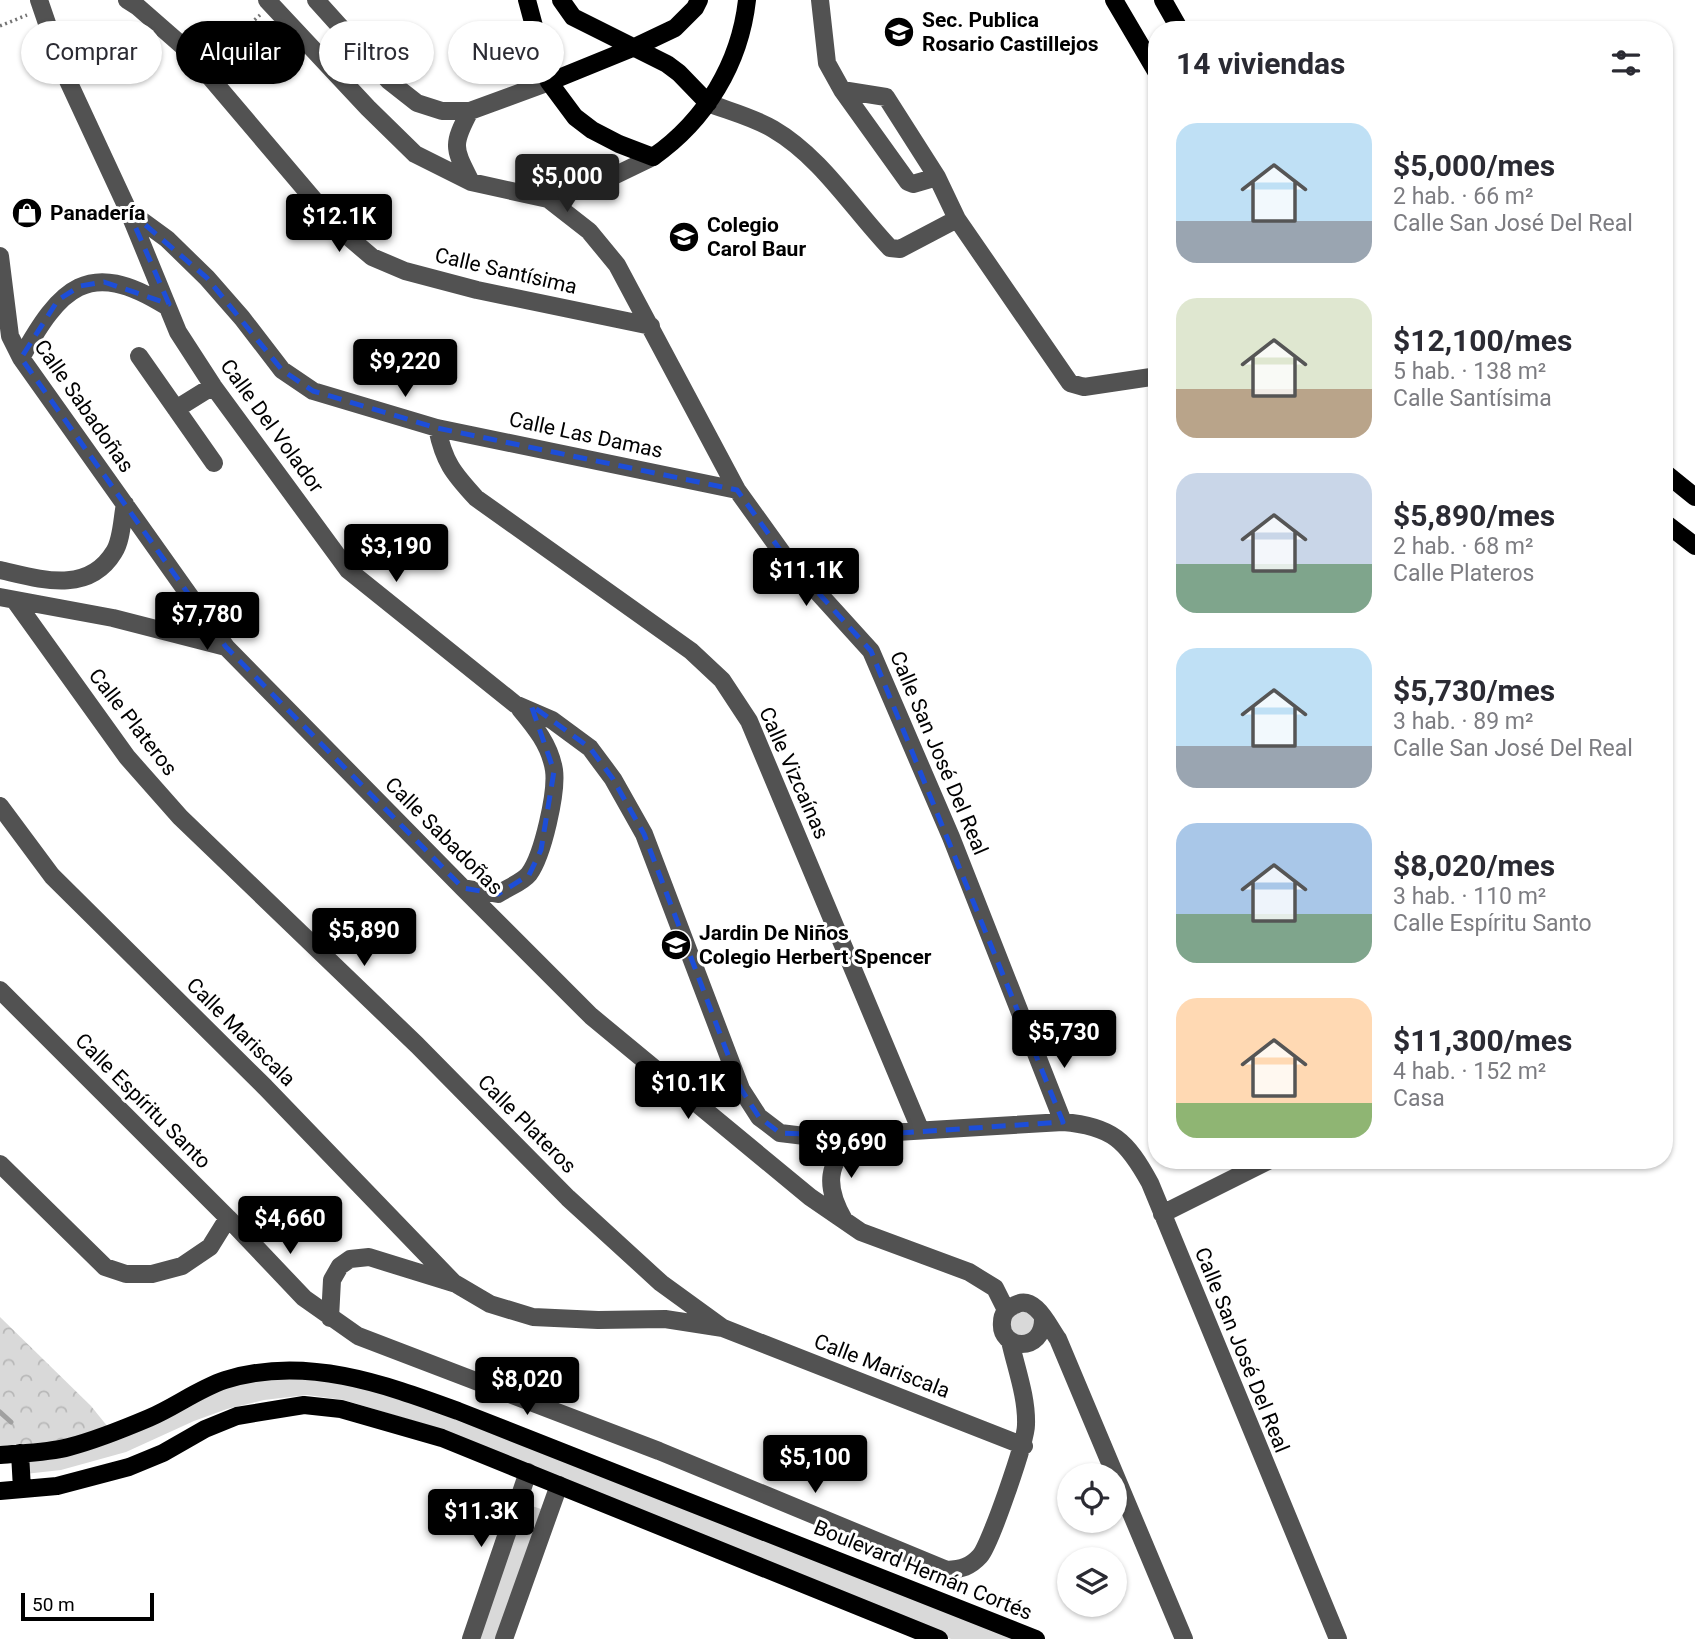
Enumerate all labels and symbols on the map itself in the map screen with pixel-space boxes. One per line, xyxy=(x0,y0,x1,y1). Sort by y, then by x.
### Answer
place label: Sec. Publica Rosario Castillejos xyxy=(922,8,1099,56)
school or university icon: Sec. Publica Rosario Castillejos xyxy=(882,15,916,49)
pin: $5,000 xyxy=(510,154,624,214)
pin: $12.1K xyxy=(282,194,396,254)
shop icon: Panadería xyxy=(10,196,44,230)
place label: Panadería xyxy=(50,201,146,225)
place label: Colegio Carol Baur xyxy=(707,213,806,261)
school or university icon: Colegio Carol Baur xyxy=(667,220,701,254)
street label: Calle Santísima xyxy=(433,243,579,299)
street label: Calle Sabadoñas xyxy=(29,335,139,477)
pin: $9,220 xyxy=(348,340,462,399)
street label: Calle Del Volador xyxy=(215,355,329,497)
street label: Calle Las Damas xyxy=(507,407,665,463)
pin: $3,190 xyxy=(339,524,453,584)
pin: $11.1K xyxy=(749,548,863,608)
pin: $7,780 xyxy=(150,592,264,652)
street label: Calle San José Del Real xyxy=(885,648,993,858)
street label: Calle Plateros xyxy=(84,664,182,780)
street label: Calle Vizcaínas xyxy=(754,703,834,843)
street label: Calle Sabadoñas xyxy=(380,772,508,900)
pin: $5,890 xyxy=(307,908,421,968)
place label: Jardin De Niños Colegio Herbert Spencer xyxy=(699,921,932,969)
school or university icon: Jardin De Niños Colegio Herbert Spencer xyxy=(659,928,693,962)
street label: Calle Mariscala xyxy=(182,973,300,1091)
pin: $5,730 xyxy=(1007,1010,1121,1070)
street label: Calle Espíritu Santo xyxy=(70,1028,216,1174)
pin: $10.1K xyxy=(631,1062,745,1121)
street label: Calle Plateros xyxy=(473,1070,581,1178)
pin: $9,690 xyxy=(794,1120,908,1180)
pin: $4,660 xyxy=(233,1196,347,1256)
street label: Calle San José Del Real xyxy=(1190,1244,1294,1456)
street label: Calle Mariscala xyxy=(811,1329,953,1403)
pin: $8,020 xyxy=(470,1358,584,1417)
pin: $5,100 xyxy=(758,1436,872,1495)
pin: $11.3K xyxy=(424,1490,538,1549)
street label: Boulevard Hernán Cortés xyxy=(810,1515,1036,1625)
scale bar xyxy=(21,1590,154,1622)

